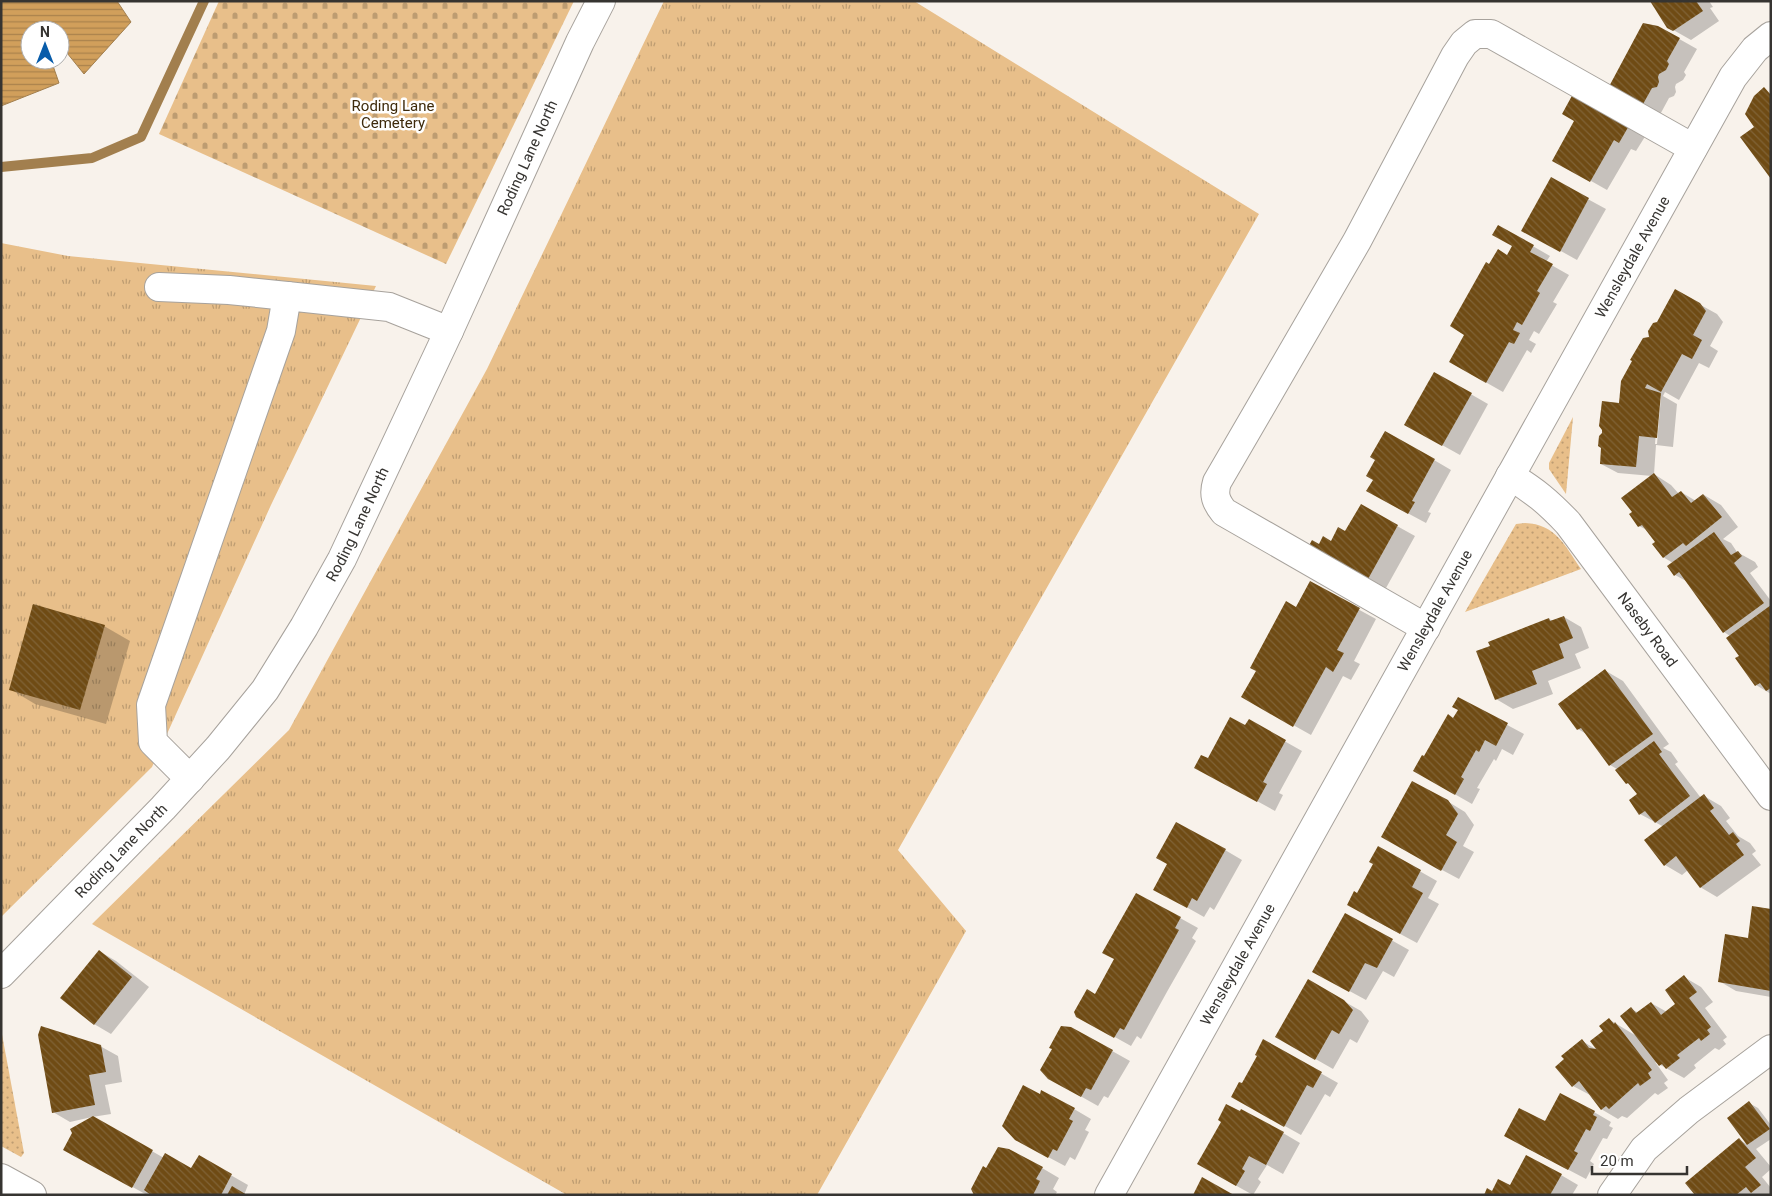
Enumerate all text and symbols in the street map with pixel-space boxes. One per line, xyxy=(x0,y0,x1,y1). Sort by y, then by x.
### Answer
north arrow xyxy=(20,20,70,70)
text: N xyxy=(40,24,50,40)
park label: Roding Lane Cemetery xyxy=(352,97,434,132)
street label: Roding Lane North xyxy=(494,97,561,218)
street label: Wensleydale Avenue xyxy=(1591,193,1674,321)
street label: Roding Lane North xyxy=(322,464,393,585)
street label: Wensleydale Avenue xyxy=(1394,547,1476,675)
street label: Naseby Road xyxy=(1614,589,1681,671)
street label: Roding Lane North xyxy=(71,800,171,902)
street label: Wensleydale Avenue xyxy=(1196,900,1279,1029)
scale bar xyxy=(1592,1144,1687,1176)
text: 20 m xyxy=(1600,1152,1634,1170)

